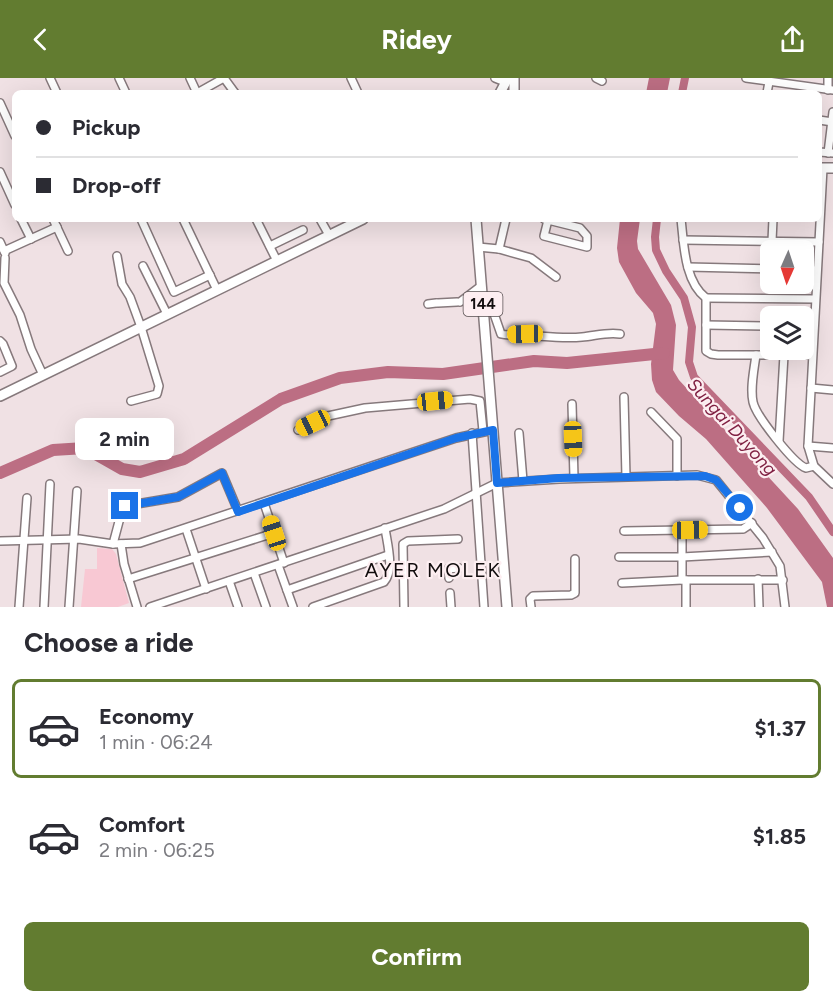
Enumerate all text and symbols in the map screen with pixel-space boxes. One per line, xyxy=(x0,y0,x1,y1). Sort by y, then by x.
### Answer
icon: back xyxy=(24,23,57,56)
text: Ridey xyxy=(381,23,452,56)
icon: share xyxy=(776,23,809,56)
text: Pickup xyxy=(72,114,141,141)
text: Drop-off xyxy=(72,172,161,199)
north arrow xyxy=(760,240,814,294)
map controls xyxy=(760,240,814,360)
road number: 144 xyxy=(464,292,502,316)
button: layers xyxy=(760,306,814,360)
car xyxy=(507,325,543,343)
water label: Sungai Duyong xyxy=(682,374,782,481)
car xyxy=(416,390,454,412)
car xyxy=(293,407,333,439)
callout: 2 min xyxy=(76,419,174,461)
car xyxy=(563,421,583,457)
text: 2 min xyxy=(99,427,150,451)
route end xyxy=(111,492,138,519)
route start xyxy=(726,494,753,521)
car xyxy=(260,513,288,553)
car xyxy=(672,521,708,539)
district label: AYER MOLEK xyxy=(365,558,501,582)
text: Choose a ride xyxy=(24,626,193,659)
icon: car xyxy=(27,702,81,756)
text: Economy xyxy=(99,703,194,730)
text: $1.37 xyxy=(755,715,806,742)
text: 1 min · 06:24 xyxy=(99,730,213,754)
icon: car xyxy=(27,810,81,864)
text: Comfort xyxy=(99,811,185,838)
text: $1.85 xyxy=(753,823,806,850)
text: 2 min · 06:25 xyxy=(99,838,215,862)
button: Confirm xyxy=(24,922,809,991)

